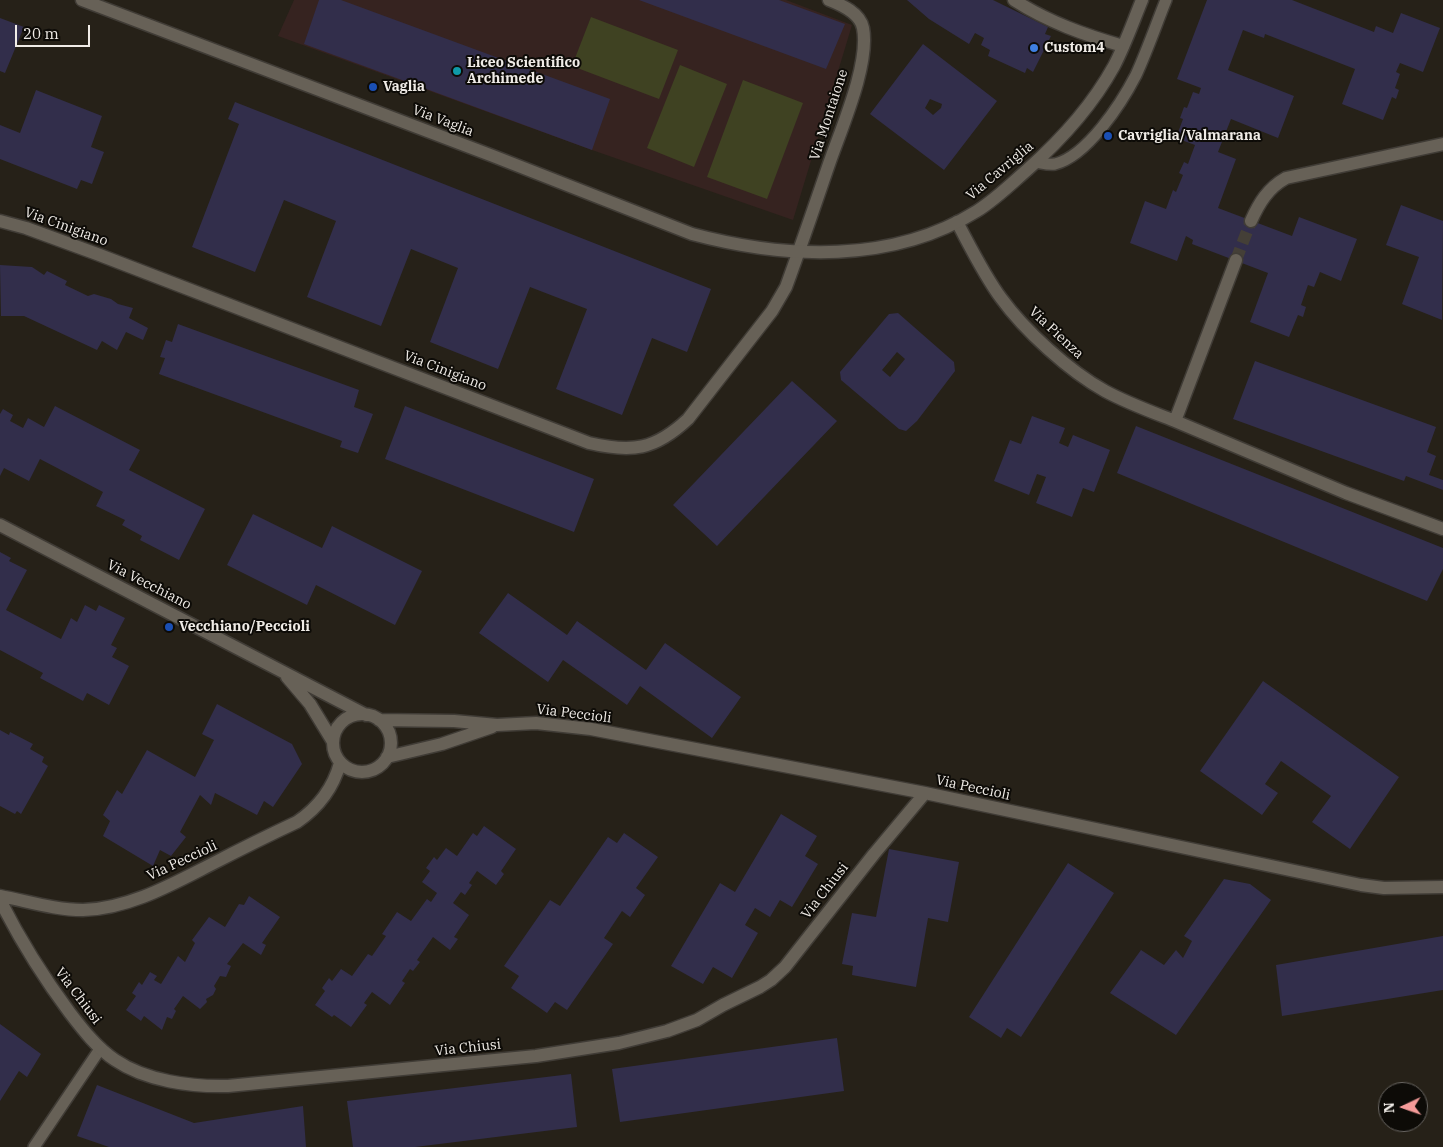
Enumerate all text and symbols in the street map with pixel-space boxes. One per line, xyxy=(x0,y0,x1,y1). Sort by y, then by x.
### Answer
scale bar xyxy=(18,15,92,47)
text: 20 m xyxy=(23,24,59,43)
place label: Custom4 xyxy=(1044,40,1105,56)
marker: Custom4 xyxy=(1028,42,1040,54)
place label: Liceo Scientifico Archimede xyxy=(467,55,580,88)
marker: Liceo Scientifico Archimede xyxy=(451,65,463,77)
street label: Via Montaione xyxy=(806,67,852,163)
place label: Vaglia xyxy=(383,79,425,95)
marker: Vaglia xyxy=(367,81,379,93)
street label: Via Vaglia xyxy=(410,102,476,140)
place label: Cavriglia/Valmarana xyxy=(1118,128,1261,144)
marker: Cavriglia/Valmarana xyxy=(1102,130,1114,142)
street label: Via Cavriglia xyxy=(963,138,1037,204)
street label: Via Cinigiano xyxy=(22,204,110,250)
street label: Via Pienza xyxy=(1025,303,1087,363)
street label: Via Cinigiano xyxy=(401,347,489,395)
street label: Via Vecchiano xyxy=(104,557,194,613)
place label: Vecchiano/Peccioli xyxy=(179,619,310,635)
marker: Vecchiano/Peccioli xyxy=(163,621,175,633)
street label: Via Peccioli xyxy=(535,701,613,727)
street label: Via Peccioli xyxy=(934,772,1012,804)
street label: Via Peccioli xyxy=(144,837,220,885)
street label: Via Chiusi xyxy=(798,860,852,922)
street label: Via Chiusi xyxy=(51,964,105,1028)
street label: Via Chiusi xyxy=(434,1036,502,1060)
north arrow xyxy=(1378,1082,1428,1132)
text: N xyxy=(1380,1102,1398,1114)

